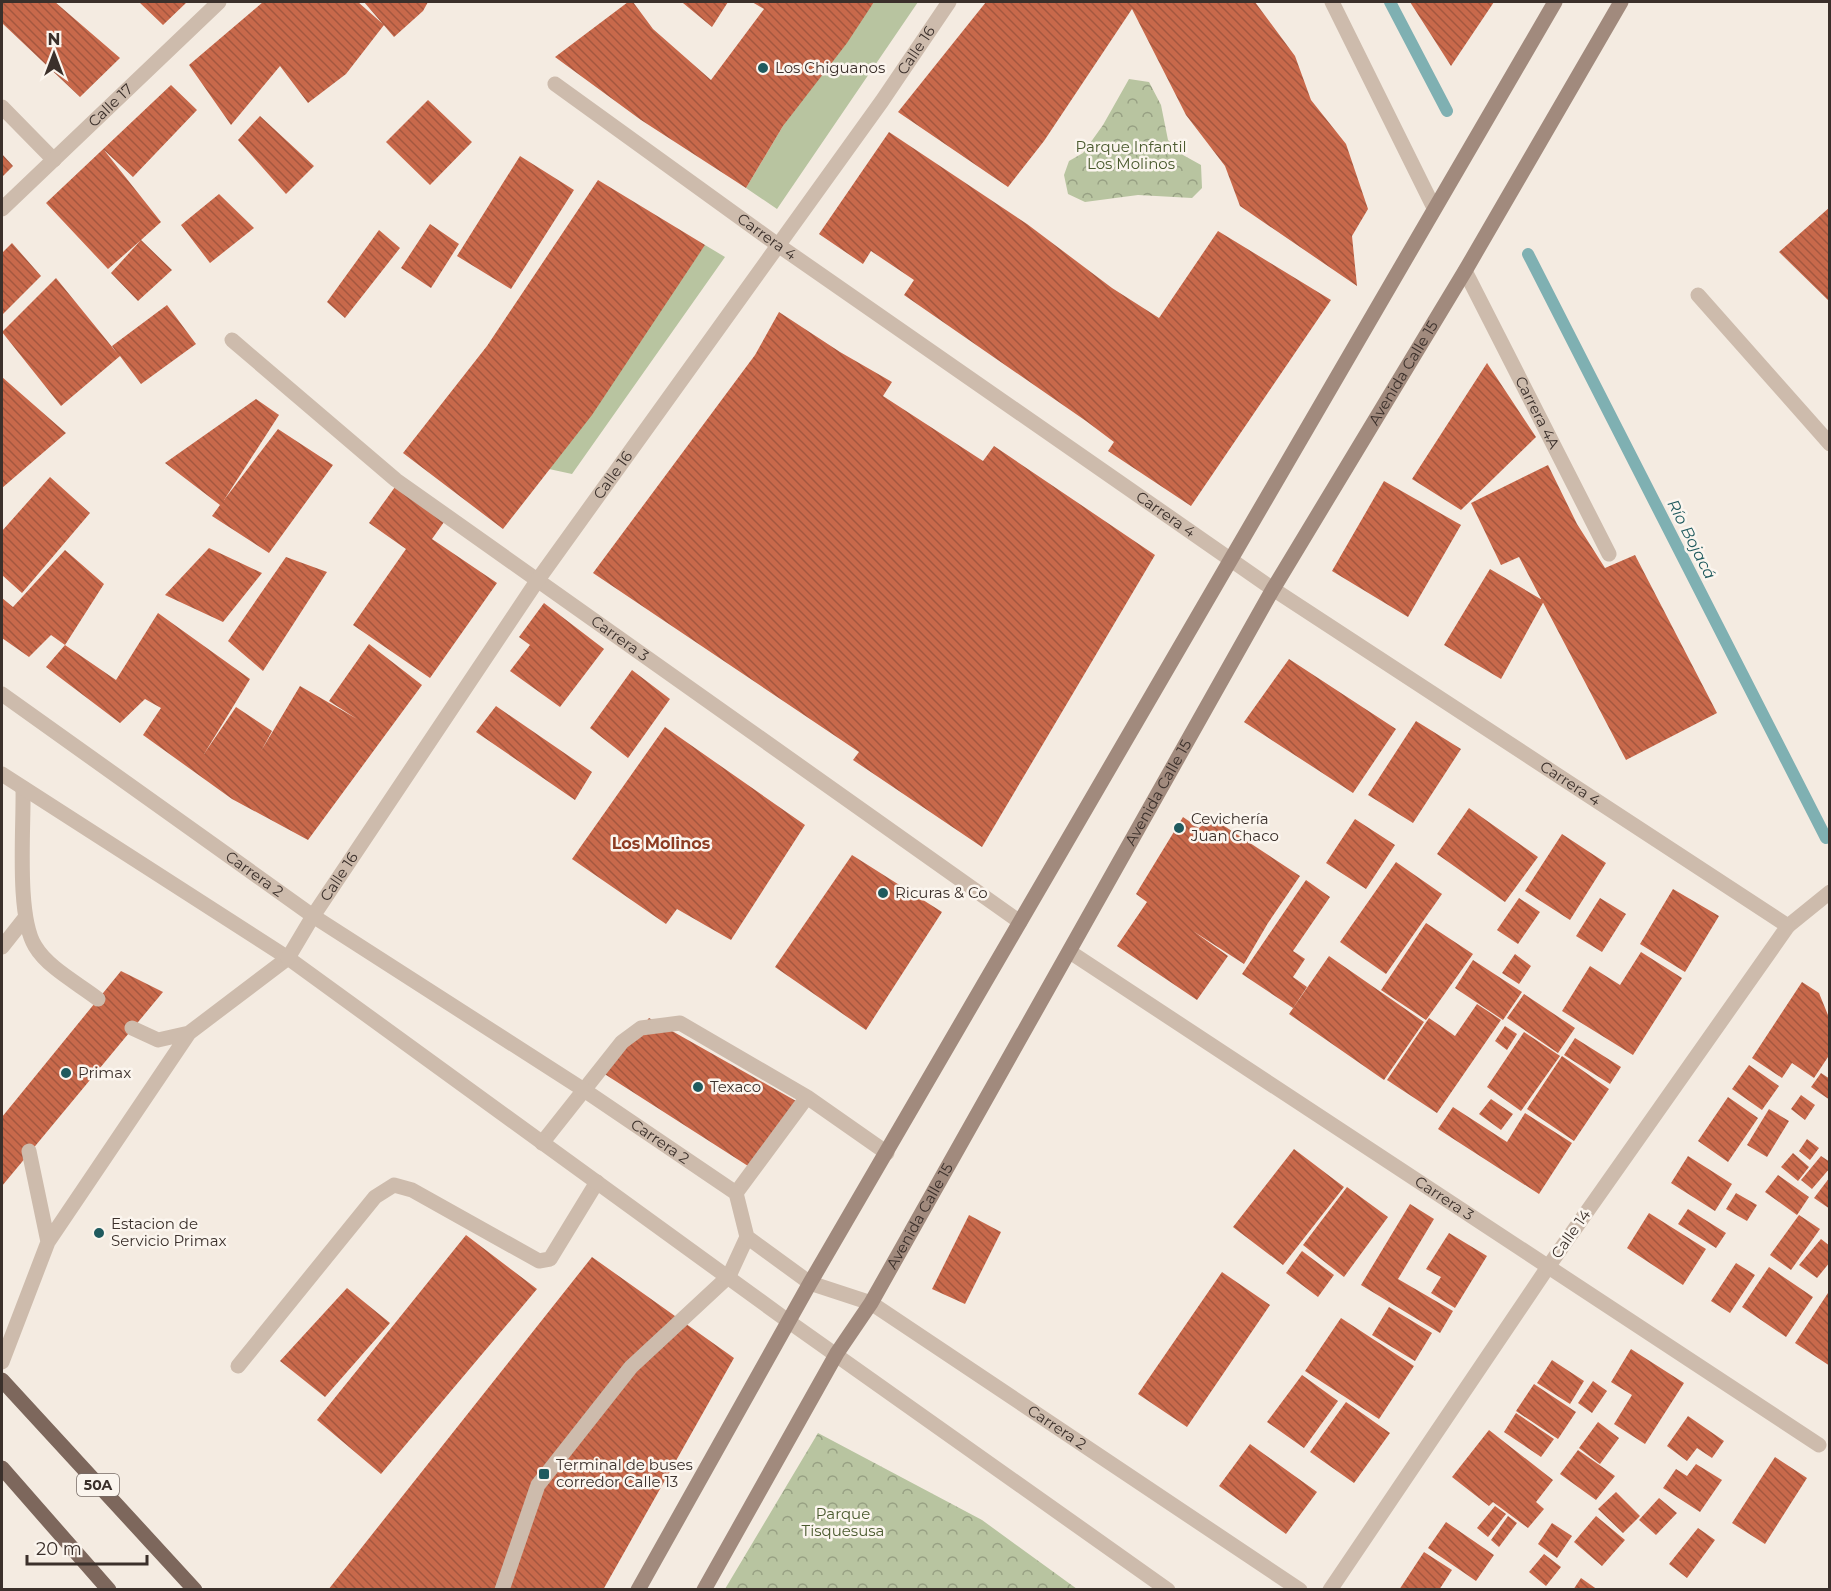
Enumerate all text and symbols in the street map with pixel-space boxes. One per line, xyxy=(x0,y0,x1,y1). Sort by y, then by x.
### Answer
street label: Calle 16 xyxy=(892,22,939,78)
north arrow xyxy=(24,24,84,84)
text: N xyxy=(48,30,60,49)
place label: Los Chiguanos xyxy=(775,58,885,77)
marker: Los Chiguanos xyxy=(756,61,770,75)
street label: Calle 17 xyxy=(84,79,137,131)
park label: Parque Infantil Los Molinos xyxy=(1075,137,1187,173)
street label: Carrera 4 xyxy=(734,209,800,264)
street label: Avenida Calle 15 xyxy=(1364,317,1442,428)
street label: Carrera 4A xyxy=(1511,373,1564,452)
street label: Calle 16 xyxy=(589,447,636,503)
street label: Carrera 4 xyxy=(1132,487,1199,541)
water label: Río Bojacá xyxy=(1663,496,1720,582)
street label: Carrera 3 xyxy=(587,611,653,665)
street label: Avenida Calle 15 xyxy=(1121,736,1195,849)
street label: Carrera 4 xyxy=(1537,756,1604,810)
place label: Cevichería Juan Chaco xyxy=(1190,809,1279,845)
marker: Cevichería Juan Chaco xyxy=(1172,821,1186,835)
district label: Los Molinos xyxy=(612,834,711,853)
street label: Carrera 2 xyxy=(222,847,287,901)
street label: Calle 16 xyxy=(316,848,362,905)
place label: Ricuras & Co xyxy=(895,883,988,902)
marker: Ricuras & Co xyxy=(876,886,890,900)
place label: Primax xyxy=(78,1063,131,1082)
marker: Primax xyxy=(59,1066,73,1080)
place label: Texaco xyxy=(710,1077,761,1096)
marker: Texaco xyxy=(691,1080,705,1094)
street label: Carrera 2 xyxy=(627,1114,693,1168)
street label: Avenida Calle 15 xyxy=(882,1159,957,1272)
street label: Carrera 3 xyxy=(1411,1172,1478,1224)
street label: Calle 14 xyxy=(1547,1205,1594,1262)
place label: Estacion de Servicio Primax xyxy=(111,1214,227,1250)
marker: Estacion de Servicio Primax xyxy=(92,1226,106,1240)
street label: Carrera 2 xyxy=(1024,1400,1090,1453)
place label: Terminal de buses corredor Calle 13 xyxy=(556,1455,693,1491)
marker: Terminal de buses corredor Calle 13 xyxy=(537,1467,551,1481)
road number: 50A xyxy=(77,1474,119,1496)
park label: Parque Tisquesusa xyxy=(802,1504,884,1540)
scale bar xyxy=(27,1528,147,1566)
text: 20 m xyxy=(36,1538,82,1560)

